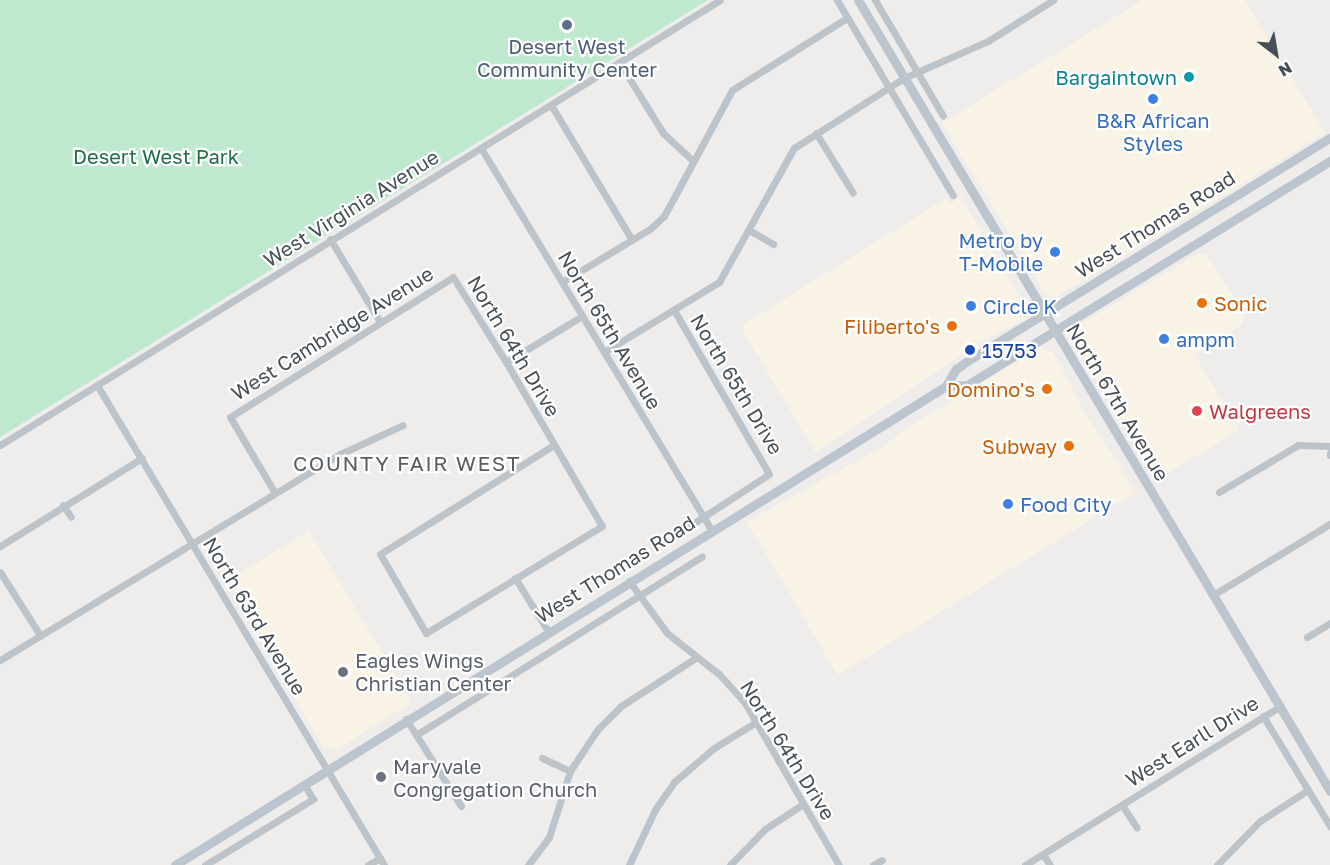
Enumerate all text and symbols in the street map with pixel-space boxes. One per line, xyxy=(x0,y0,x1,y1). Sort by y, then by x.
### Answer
marker: Desert West Community Center xyxy=(560,18,574,32)
north arrow xyxy=(1246,24,1306,84)
place label: Desert West Community Center xyxy=(477,35,657,82)
text: N xyxy=(1275,58,1296,81)
place label: Bargaintown xyxy=(1055,65,1177,89)
marker: Bargaintown xyxy=(1182,70,1196,84)
marker: B&R African Styles xyxy=(1146,92,1160,106)
place label: B&R African Styles xyxy=(1096,108,1210,155)
park label: Desert West Park xyxy=(73,144,239,168)
street label: West Virginia Avenue xyxy=(259,144,443,272)
street label: West Thomas Road xyxy=(1071,165,1239,283)
place label: Metro by T-Mobile xyxy=(959,228,1043,275)
marker: Metro by T-Mobile xyxy=(1048,245,1062,259)
street label: North 65th Avenue xyxy=(553,247,667,413)
street label: West Cambridge Avenue xyxy=(227,261,437,405)
street label: North 64th Drive xyxy=(463,271,565,421)
place label: Sonic xyxy=(1214,291,1267,315)
place label: Circle K xyxy=(983,294,1057,318)
marker: Sonic xyxy=(1195,296,1209,310)
marker: Circle K xyxy=(964,299,978,313)
street label: North 65th Drive xyxy=(686,310,788,458)
place label: Filiberto's xyxy=(844,314,940,338)
marker: Filiberto's xyxy=(945,319,959,333)
street label: North 67th Avenue xyxy=(1062,319,1174,485)
place label: ampm xyxy=(1176,327,1235,351)
marker: ampm xyxy=(1157,332,1171,346)
place label: 15753 xyxy=(982,338,1037,362)
marker: 15753 xyxy=(963,343,977,357)
place label: Domino's xyxy=(947,377,1035,401)
marker: Domino's xyxy=(1040,382,1054,396)
place label: Walgreens xyxy=(1209,399,1311,423)
marker: Walgreens xyxy=(1190,404,1204,418)
place label: Subway xyxy=(982,434,1057,458)
marker: Subway xyxy=(1062,439,1076,453)
district label: COUNTY FAIR WEST xyxy=(293,450,521,476)
place label: Food City xyxy=(1020,492,1112,516)
marker: Food City xyxy=(1001,497,1015,511)
street label: West Thomas Road xyxy=(531,510,699,628)
street label: North 63rd Avenue xyxy=(198,533,312,699)
place label: Eagles Wings Christian Center xyxy=(355,648,511,695)
marker: Eagles Wings Christian Center xyxy=(336,665,350,679)
street label: North 64th Drive xyxy=(735,676,841,824)
street label: West Earll Drive xyxy=(1121,691,1263,791)
place label: Maryvale Congregation Church xyxy=(393,754,597,801)
marker: Maryvale Congregation Church xyxy=(374,770,388,784)

